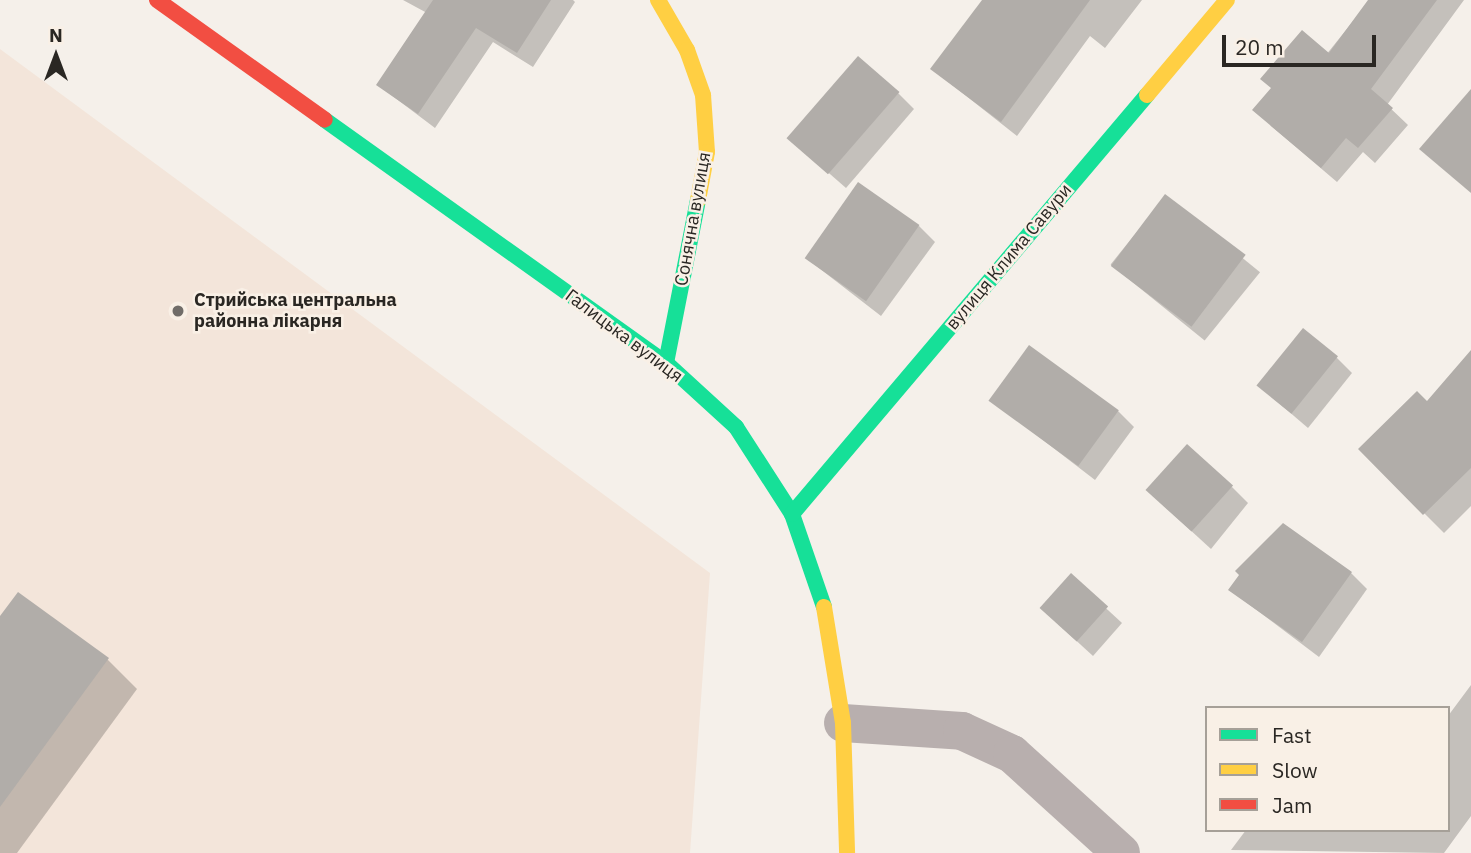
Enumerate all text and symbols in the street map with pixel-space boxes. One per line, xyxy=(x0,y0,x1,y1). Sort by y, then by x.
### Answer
north arrow xyxy=(21,21,91,91)
scale bar xyxy=(1226,21,1380,65)
text: N xyxy=(49,23,63,47)
text: 20 m xyxy=(1235,33,1284,61)
street label: Сонячна вулиця xyxy=(671,150,715,288)
street label: вулиця Клима Савури xyxy=(942,180,1076,334)
street label: Галицька вулиця xyxy=(561,285,687,387)
place label: Стрийська центральна районна лікарня xyxy=(194,290,397,332)
marker: Стрийська центральна районна лікарня xyxy=(168,301,188,321)
legend xyxy=(1205,706,1450,832)
text: Fast xyxy=(1272,721,1312,749)
text: Slow xyxy=(1272,756,1318,784)
text: Jam xyxy=(1272,791,1312,819)

